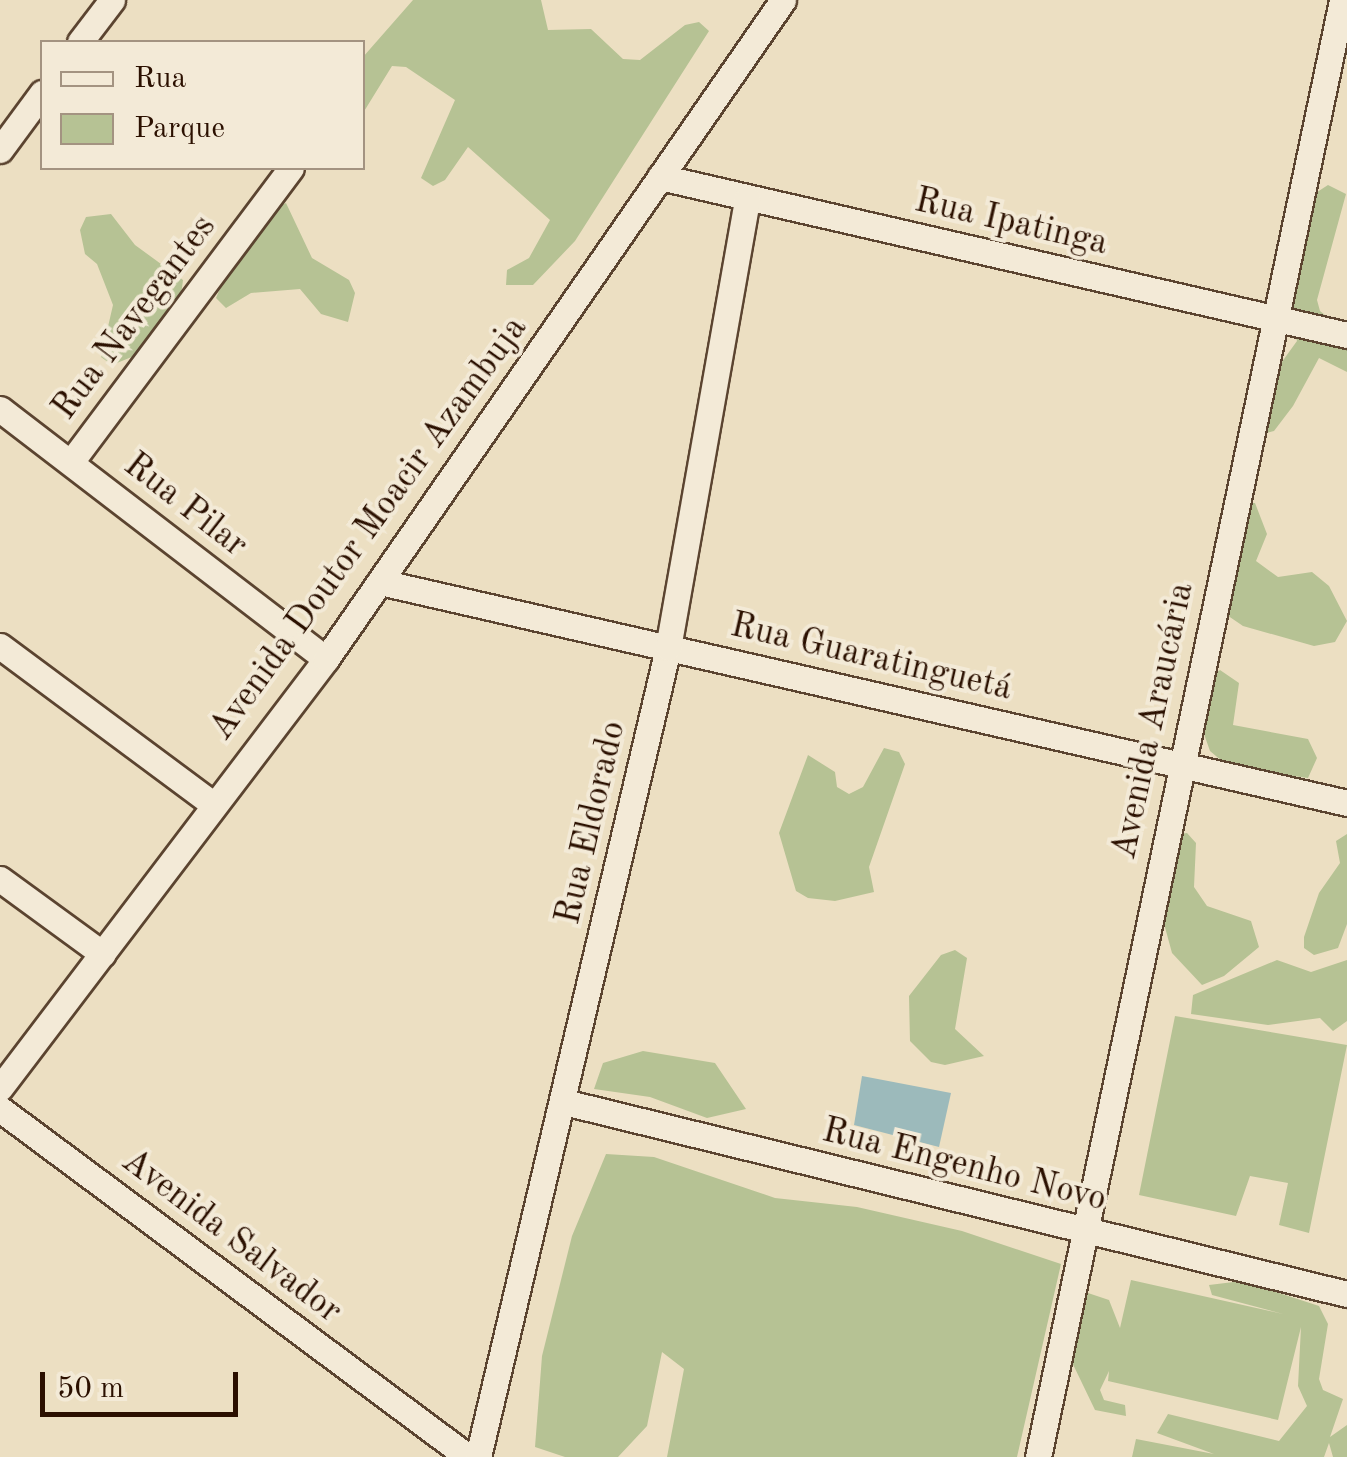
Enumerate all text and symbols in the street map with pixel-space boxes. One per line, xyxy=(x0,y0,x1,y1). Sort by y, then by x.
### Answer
legend xyxy=(40,40,365,170)
text: Rua xyxy=(134,64,186,94)
text: Parque xyxy=(134,114,225,144)
street label: Rua Ipatinga xyxy=(910,180,1112,266)
street label: Rua Navegantes xyxy=(44,207,226,429)
street label: Avenida Doutor Moacir Azambuja xyxy=(201,309,537,749)
street label: Rua Pilar xyxy=(115,445,255,567)
street label: Avenida Araucária xyxy=(1104,579,1204,863)
street label: Rua Guaratinguetá xyxy=(726,605,1016,711)
street label: Rua Eldorado xyxy=(548,717,636,929)
street label: Rua Engenho Novo xyxy=(818,1110,1110,1222)
street label: Avenida Salvador xyxy=(113,1141,349,1333)
scale bar xyxy=(45,1352,242,1414)
text: 50 m xyxy=(57,1374,124,1404)

